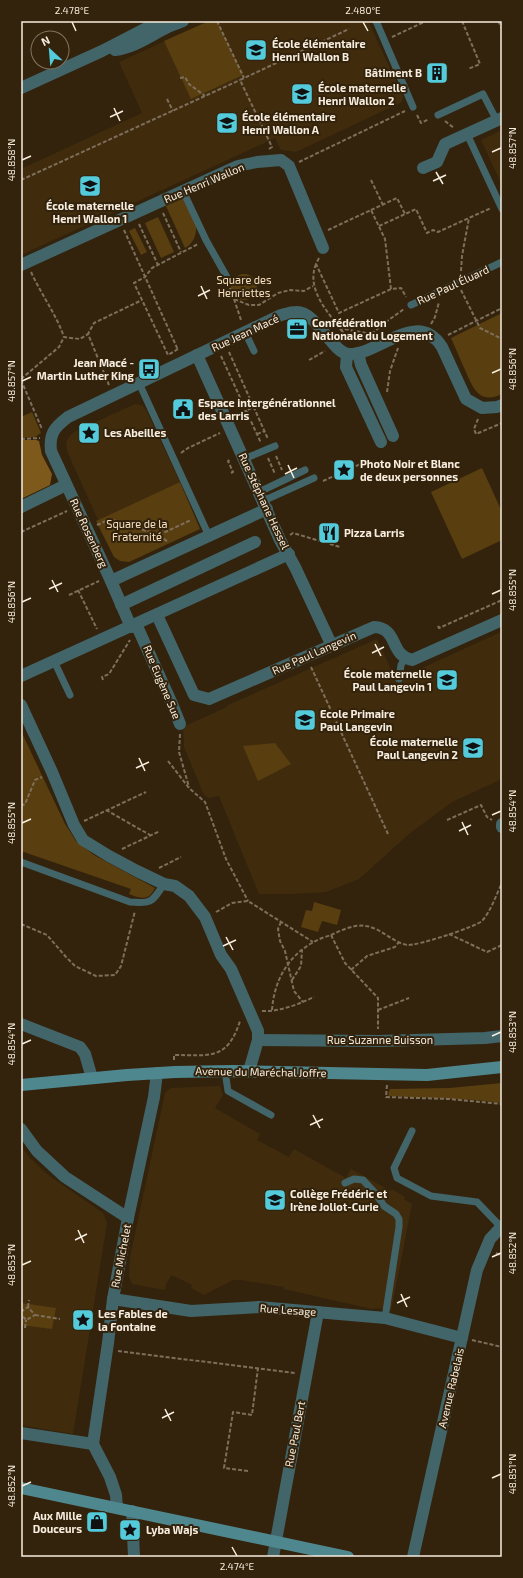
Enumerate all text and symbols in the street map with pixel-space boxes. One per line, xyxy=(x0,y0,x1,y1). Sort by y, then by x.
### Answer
text: 2.478°E xyxy=(55,4,90,16)
text: 2.480°E xyxy=(345,4,381,16)
north arrow xyxy=(30,30,70,70)
text: N xyxy=(39,33,52,48)
place label: École élémentaire Henri Wallon B xyxy=(272,36,366,63)
school or university icon: École élémentaire Henri Wallon B xyxy=(243,37,269,63)
building icon: Bâtiment B xyxy=(424,60,450,86)
place label: Bâtiment B xyxy=(365,66,422,79)
place label: École maternelle Henri Wallon 2 xyxy=(318,80,406,107)
school or university icon: École maternelle Henri Wallon 2 xyxy=(289,81,315,107)
place label: École élémentaire Henri Wallon A xyxy=(242,109,336,136)
school or university icon: École élémentaire Henri Wallon A xyxy=(214,110,240,136)
text: 48.857°N xyxy=(506,127,518,169)
text: 48.858°N xyxy=(5,139,17,181)
street label: Rue Henri Wallon xyxy=(162,160,246,205)
school or university icon: École maternelle Henri Wallon 1 xyxy=(77,173,103,199)
place label: École maternelle Henri Wallon 1 xyxy=(46,198,134,225)
street label: Rue Paul Éluard xyxy=(415,262,491,307)
park label: Square des Henriettes xyxy=(216,273,272,299)
street label: Rue Jean Macé xyxy=(209,311,281,354)
office icon: Confédération Nationale du Logement xyxy=(284,316,310,342)
place label: Confédération Nationale du Logement xyxy=(312,316,433,342)
text: 48.856°N xyxy=(506,348,518,390)
place label: Jean Macé - Martin Luther King xyxy=(37,356,135,382)
bus stop icon: Jean Macé - Martin Luther King xyxy=(136,356,162,382)
text: 48.857°N xyxy=(5,360,17,402)
public building icon: Espace intergénérationnel des Larris xyxy=(170,396,196,422)
place label: Espace intergénérationnel des Larris xyxy=(198,396,336,422)
place icon: Les Abeilles xyxy=(76,420,102,446)
place label: Les Abeilles xyxy=(104,426,166,439)
street label: Rue Stéphane Hessel xyxy=(236,451,293,552)
place icon: Photo Noir et Blanc de deux personnes xyxy=(331,457,357,483)
place label: Photo Noir et Blanc de deux personnes xyxy=(360,457,460,483)
street label: Rue Rosenberg xyxy=(68,496,111,570)
park label: Square de la Fraternité xyxy=(106,517,168,543)
restaurant icon: Pizza Larris xyxy=(316,520,342,546)
place label: Pizza Larris xyxy=(344,526,405,539)
text: 48.855°N xyxy=(506,569,518,611)
text: 48.856°N xyxy=(5,581,17,623)
street label: Rue Paul Langevin xyxy=(270,628,358,677)
street label: Rue Eugène Sue xyxy=(141,643,184,721)
place label: École maternelle Paul Langevin 1 xyxy=(344,666,432,693)
school or university icon: École maternelle Paul Langevin 1 xyxy=(434,667,460,693)
school or university icon: Ecole Primaire Paul Langevin xyxy=(292,707,318,733)
place label: Ecole Primaire Paul Langevin xyxy=(320,707,395,733)
place label: École maternelle Paul Langevin 2 xyxy=(370,734,458,761)
school or university icon: École maternelle Paul Langevin 2 xyxy=(460,735,486,761)
text: 48.854°N xyxy=(506,790,518,832)
text: 48.855°N xyxy=(5,802,17,844)
text: 48.853°N xyxy=(506,1011,518,1053)
text: 48.854°N xyxy=(5,1023,17,1065)
street label: Rue Suzanne Buisson xyxy=(327,1033,433,1046)
street label: Avenue du Maréchal Joffre xyxy=(195,1064,327,1079)
school or university icon: Collège Frédéric et Irène Joliot-Curie xyxy=(262,1187,288,1213)
place label: Collège Frédéric et Irène Joliot-Curie xyxy=(290,1187,388,1213)
street label: Rue Michelet xyxy=(108,1223,133,1289)
text: 48.852°N xyxy=(506,1232,518,1274)
text: 48.853°N xyxy=(5,1244,17,1286)
street label: Rue Lesage xyxy=(259,1301,317,1318)
place icon: Les Fables de la Fontaine xyxy=(70,1307,96,1333)
place label: Les Fables de la Fontaine xyxy=(98,1307,168,1333)
street label: Avenue Rabelais xyxy=(435,1346,466,1429)
street label: Rue Paul Bert xyxy=(282,1400,307,1468)
text: 48.851°N xyxy=(506,1454,518,1494)
text: 48.852°N xyxy=(5,1465,17,1507)
place label: Aux Mille Douceurs xyxy=(33,1509,82,1535)
shop icon: Aux Mille Douceurs xyxy=(84,1509,110,1535)
place icon: Lyba Wajs xyxy=(117,1517,143,1543)
place label: Lyba Wajs xyxy=(146,1523,199,1537)
text: 2.474°E xyxy=(220,1560,255,1572)

